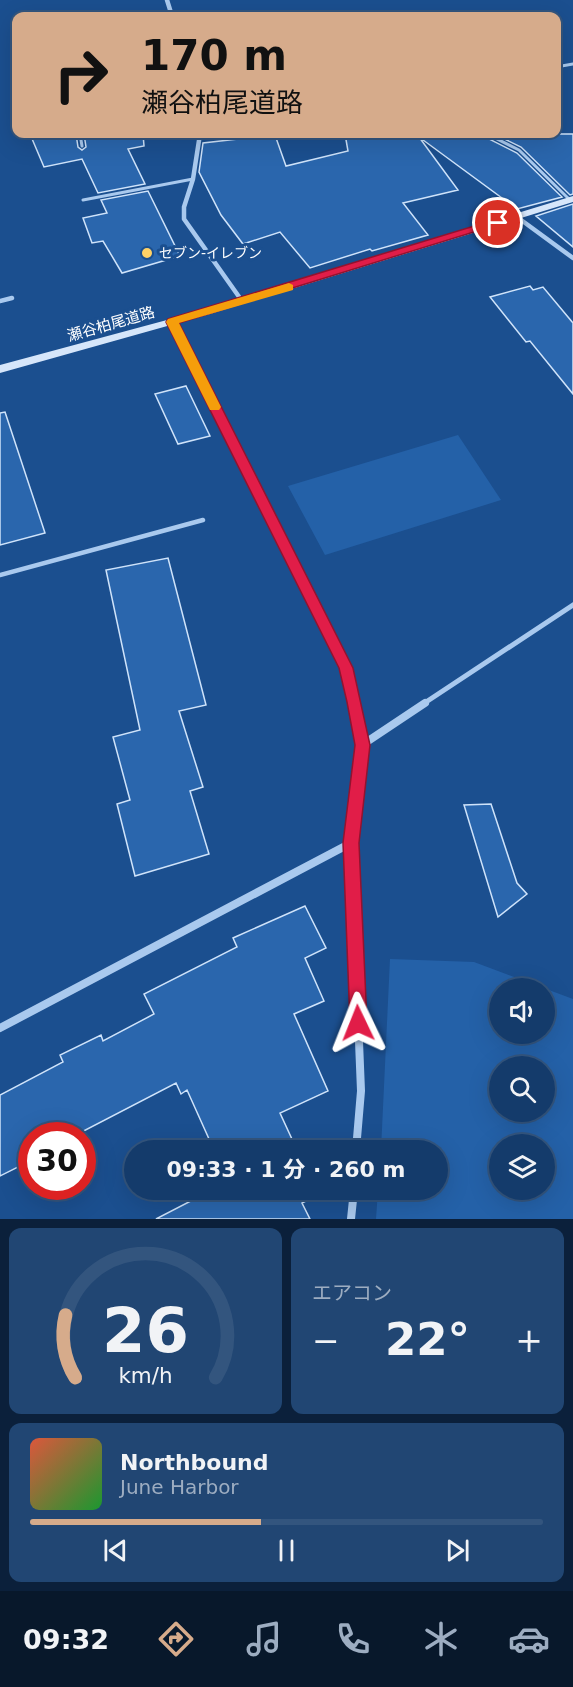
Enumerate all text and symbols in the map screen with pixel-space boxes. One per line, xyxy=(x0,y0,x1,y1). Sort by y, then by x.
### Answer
text: 170 m xyxy=(141,31,287,80)
icon: right xyxy=(42,36,120,114)
text: 瀬谷柏尾道路 xyxy=(141,87,303,118)
pin xyxy=(472,197,523,248)
icon: arrive xyxy=(481,206,514,239)
place label: セブン-イレブン xyxy=(159,245,262,261)
marker: セブン-イレブン xyxy=(140,246,154,260)
street label: 瀬谷柏尾道路 xyxy=(65,303,157,345)
map controls xyxy=(489,978,555,1200)
button: sound xyxy=(489,978,555,1044)
position arrow xyxy=(326,991,390,1055)
button: search xyxy=(489,1056,555,1122)
speed limit sign: 30 xyxy=(18,1122,96,1200)
button: layers xyxy=(489,1134,555,1200)
text: 09:33 · 1 分 · 260 m xyxy=(167,1157,405,1182)
text: エアコン xyxy=(312,1281,392,1305)
text: 26 xyxy=(102,1294,189,1367)
text: 22° xyxy=(385,1313,470,1366)
text: − xyxy=(312,1321,340,1360)
text: + xyxy=(515,1321,543,1360)
text: km/h xyxy=(118,1363,173,1388)
text: Northbound xyxy=(120,1450,269,1475)
text: June Harbor xyxy=(120,1475,239,1499)
icon: previous xyxy=(99,1534,132,1567)
icon: pause xyxy=(270,1534,303,1567)
icon: next xyxy=(441,1534,474,1567)
icon: directions xyxy=(155,1618,197,1660)
icon: music xyxy=(243,1618,285,1660)
icon: phone xyxy=(332,1618,374,1660)
icon: climate xyxy=(420,1618,462,1660)
icon: car xyxy=(508,1618,550,1660)
text: 09:32 xyxy=(23,1624,109,1655)

